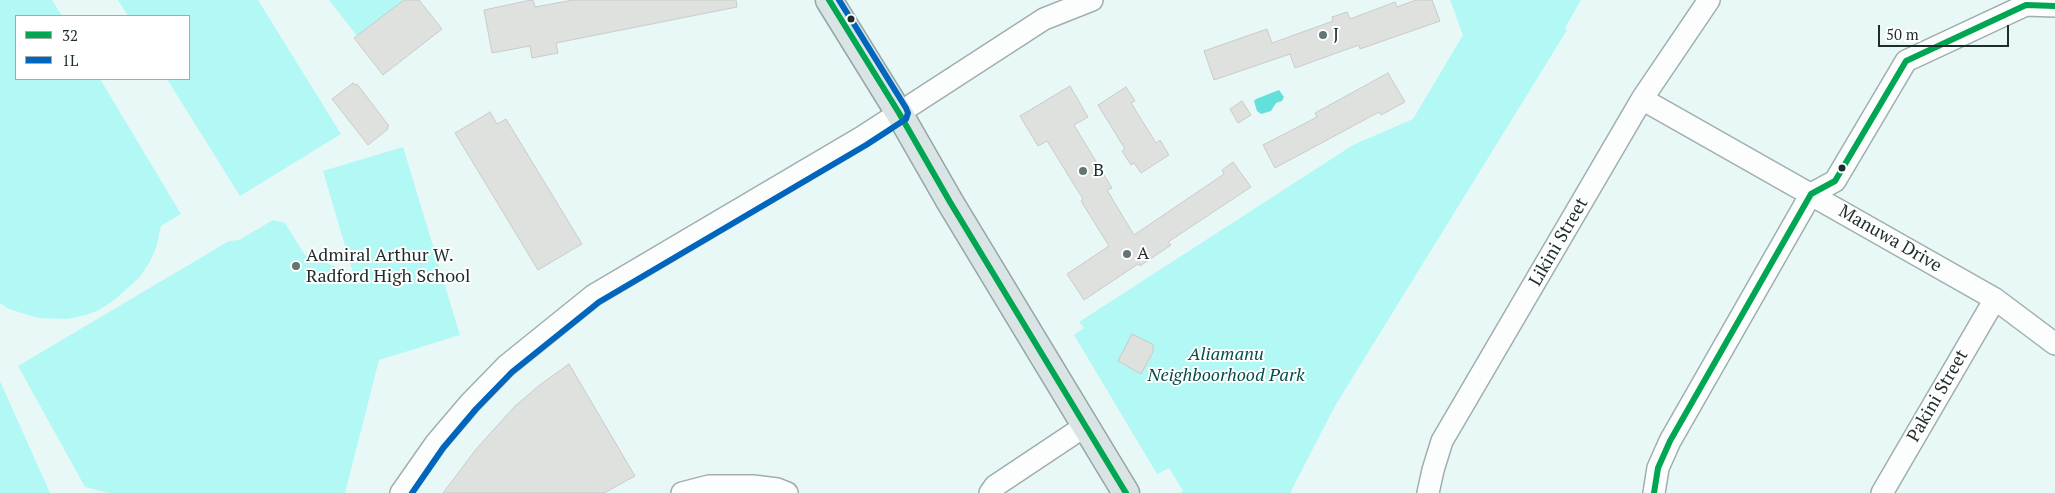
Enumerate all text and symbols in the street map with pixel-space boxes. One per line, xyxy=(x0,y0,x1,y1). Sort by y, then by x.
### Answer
unlabelled marker xyxy=(846,14,856,24)
legend xyxy=(15,15,190,80)
scale bar xyxy=(1880,15,2011,47)
place label: J xyxy=(1333,24,1339,46)
text: 50 m xyxy=(1886,24,1919,44)
text: 32 xyxy=(62,25,78,45)
marker: J xyxy=(1317,29,1329,41)
text: 1L xyxy=(62,50,78,70)
place label: B xyxy=(1093,160,1104,182)
unlabelled marker xyxy=(1837,163,1847,173)
marker: B xyxy=(1077,165,1089,177)
street label: Likini Street xyxy=(1525,194,1593,290)
street label: Manuwa Drive xyxy=(1835,201,1945,277)
place label: A xyxy=(1137,243,1149,265)
place label: Admiral Arthur W. Radford High School xyxy=(306,245,470,288)
marker: A xyxy=(1121,248,1133,260)
marker: Admiral Arthur W. Radford High School xyxy=(290,260,302,272)
park label: Aliamanu Neighboorhood Park xyxy=(1147,344,1305,386)
street label: Pakini Street xyxy=(1903,346,1973,446)

